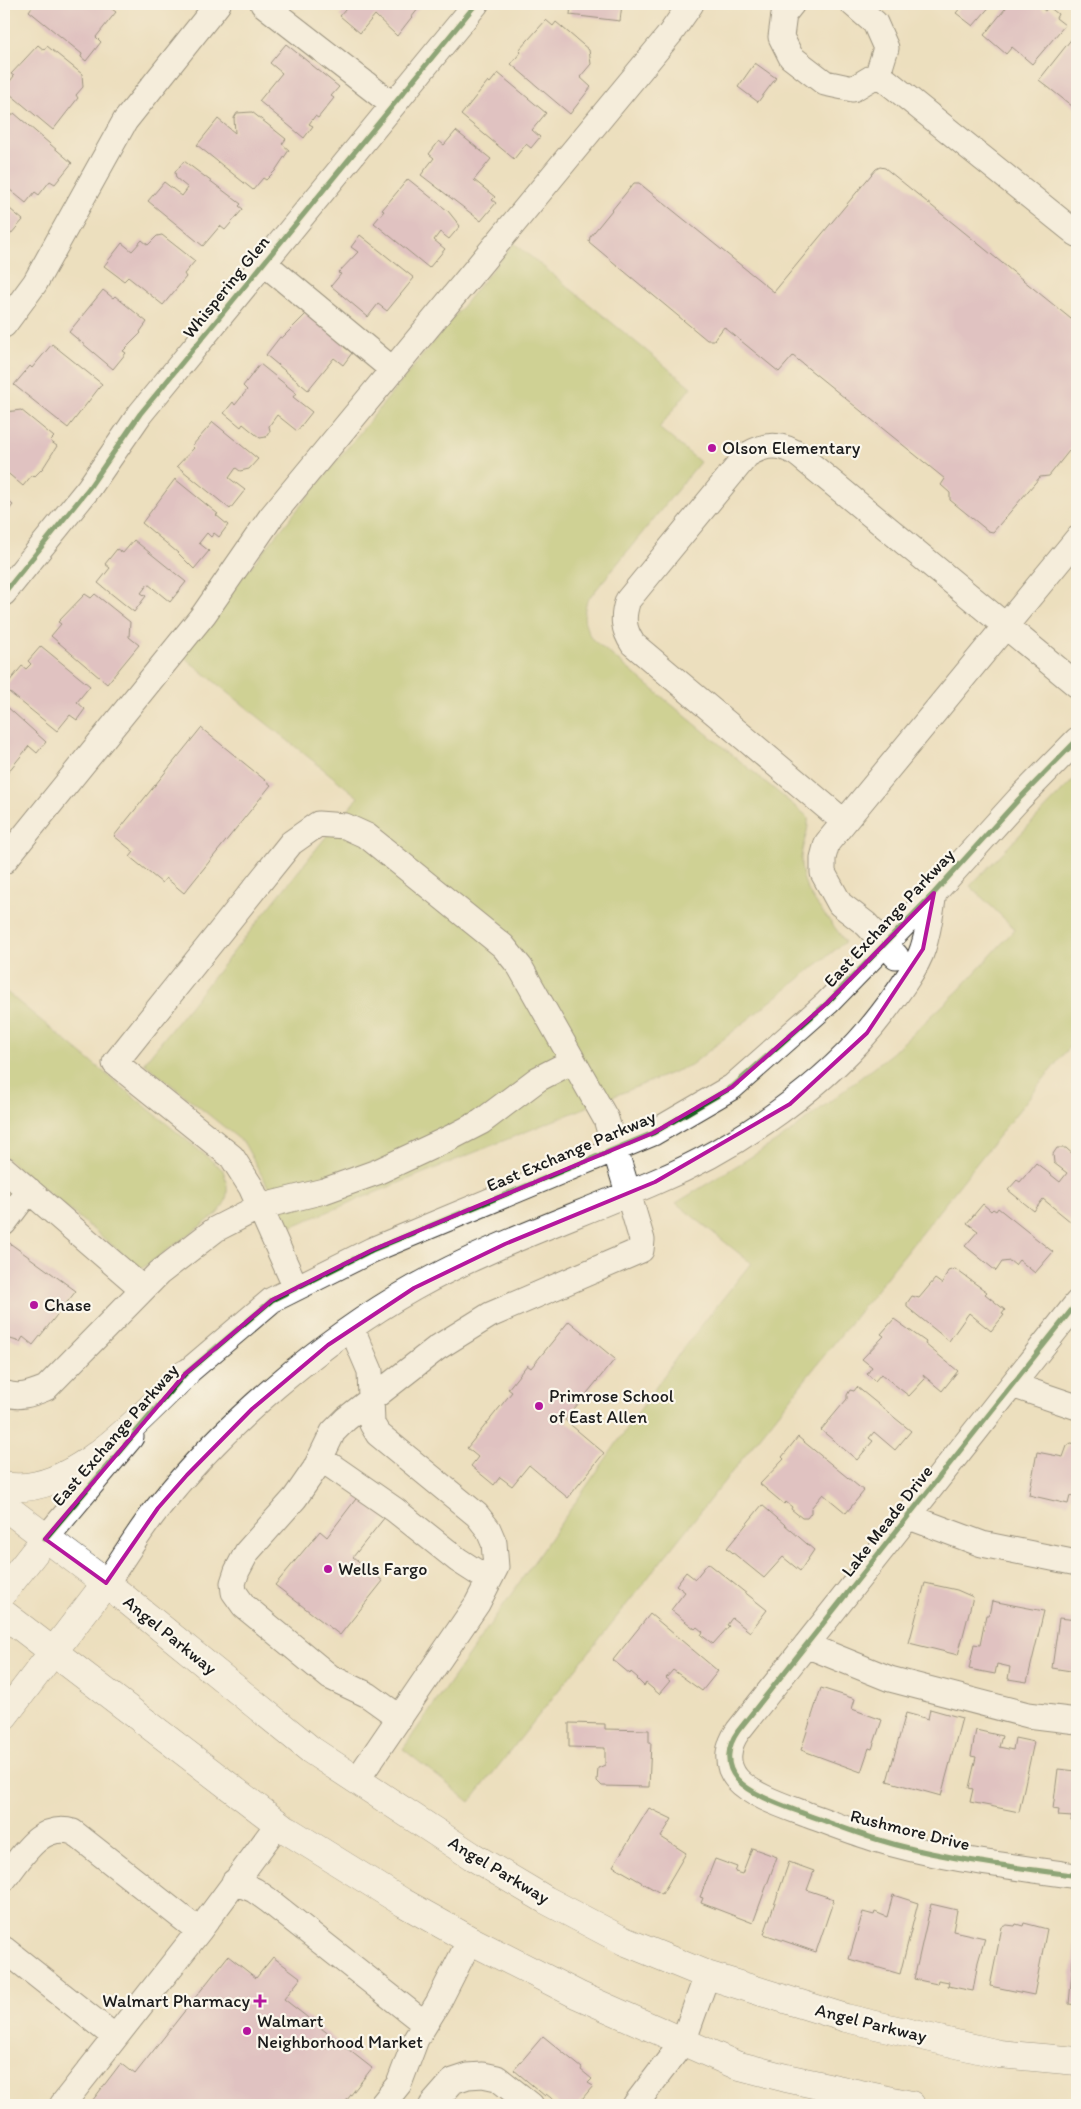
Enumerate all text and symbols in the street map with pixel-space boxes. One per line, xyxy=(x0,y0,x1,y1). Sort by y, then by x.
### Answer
street label: Whispering Glen xyxy=(178,231,274,343)
place label: Olson Elementary xyxy=(722,437,861,459)
marker: Olson Elementary xyxy=(706,442,718,454)
street label: East Exchange Parkway xyxy=(819,844,959,992)
street label: East Exchange Parkway xyxy=(483,1105,660,1197)
place label: Chase xyxy=(44,1294,91,1316)
marker: Chase xyxy=(28,1299,40,1311)
street label: East Exchange Parkway xyxy=(47,1359,183,1511)
place label: Primrose School of East Allen xyxy=(549,1385,674,1428)
marker: Primrose School of East Allen xyxy=(533,1400,545,1412)
street label: Lake Meade Drive xyxy=(837,1461,937,1581)
place label: Wells Fargo xyxy=(338,1558,427,1580)
marker: Wells Fargo xyxy=(322,1563,334,1575)
street label: Angel Parkway xyxy=(119,1591,222,1680)
street label: Rushmore Drive xyxy=(848,1805,972,1855)
street label: Angel Parkway xyxy=(444,1831,554,1909)
place label: Walmart Pharmacy xyxy=(102,1990,250,2012)
marker: Walmart Pharmacy xyxy=(254,1995,266,2007)
street label: Angel Parkway xyxy=(813,1999,930,2048)
place label: Walmart Neighborhood Market xyxy=(257,2010,423,2053)
marker: Walmart Neighborhood Market xyxy=(241,2025,253,2037)

